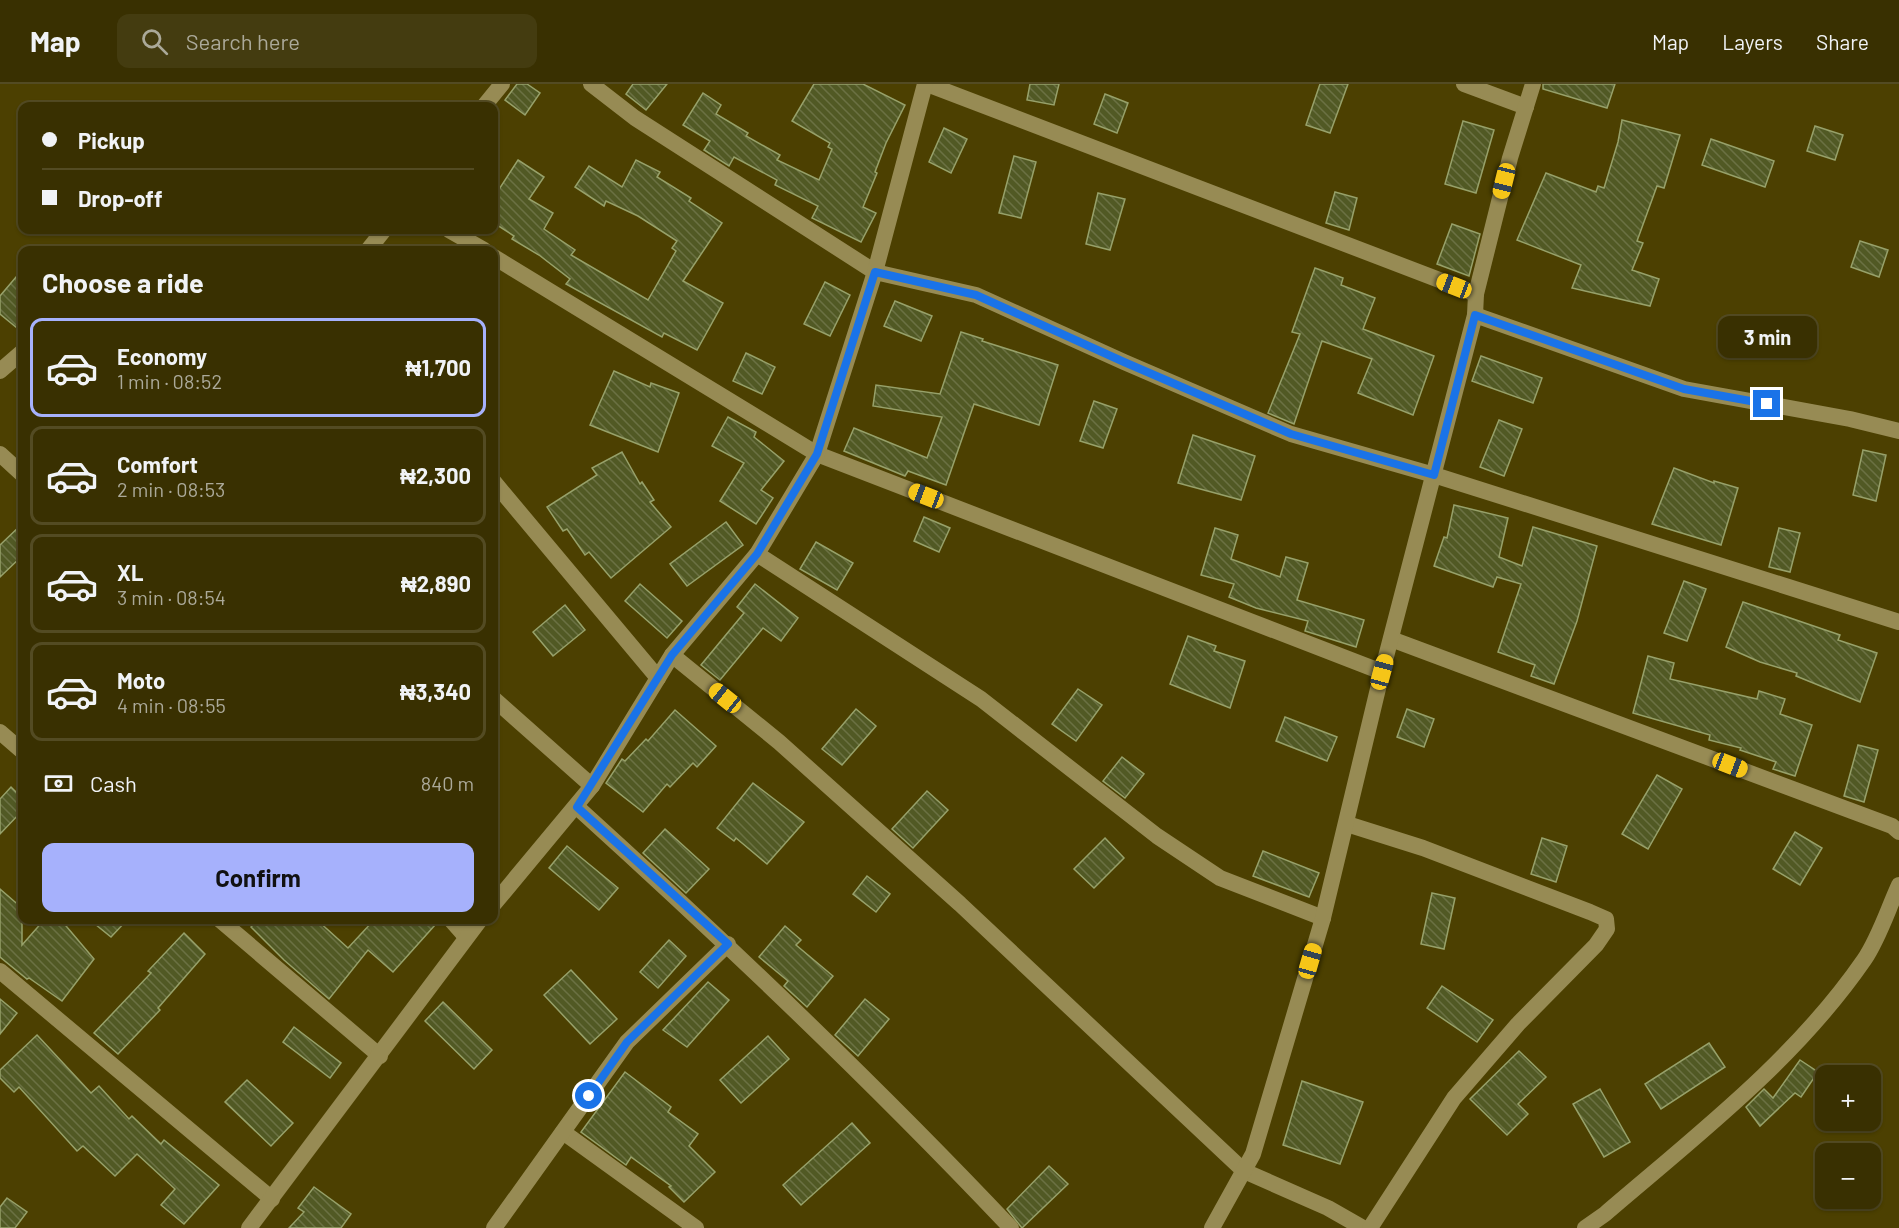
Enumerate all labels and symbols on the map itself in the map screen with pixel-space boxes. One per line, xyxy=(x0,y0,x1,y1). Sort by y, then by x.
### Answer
car xyxy=(1491,161,1517,201)
car xyxy=(1434,271,1474,301)
callout: 3 min xyxy=(1718,317,1816,359)
route end xyxy=(1753,390,1780,417)
car xyxy=(906,481,946,511)
car xyxy=(1369,652,1395,692)
car xyxy=(705,680,745,716)
car xyxy=(1710,750,1750,780)
car xyxy=(1296,941,1324,981)
route start xyxy=(575,1082,602,1109)

